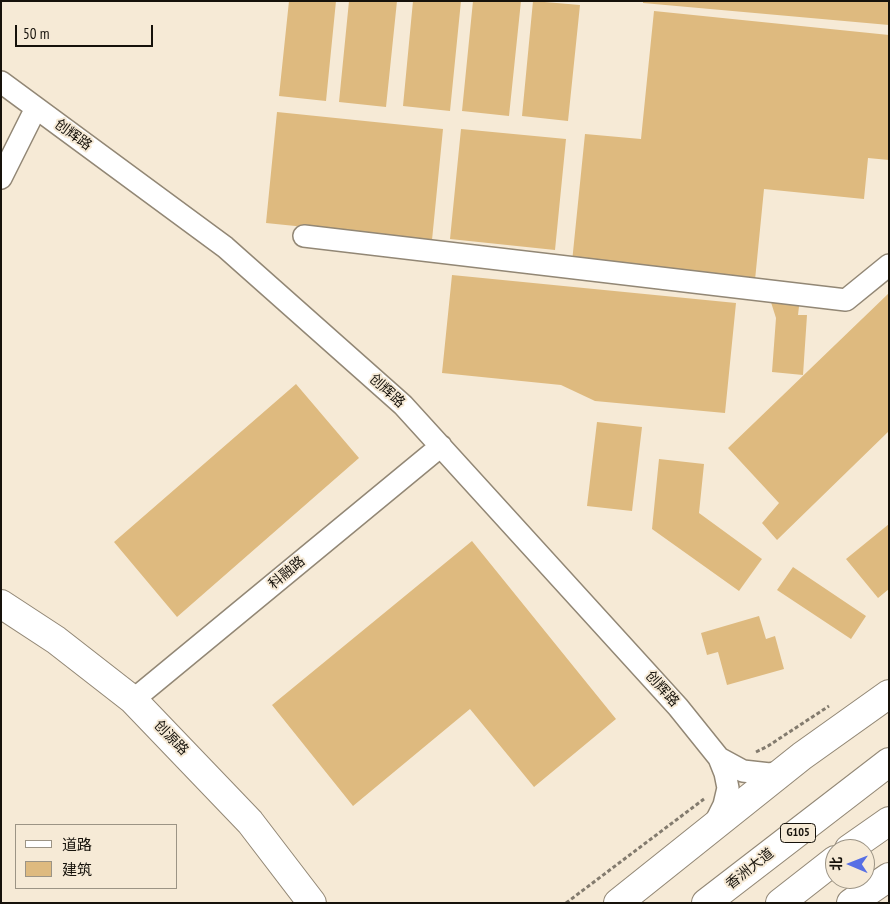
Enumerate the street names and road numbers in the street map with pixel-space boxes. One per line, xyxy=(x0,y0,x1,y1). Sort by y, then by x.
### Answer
street label: 创辉路 xyxy=(51,116,95,154)
street label: 创辉路 xyxy=(366,371,408,411)
street label: 科融路 xyxy=(266,553,308,593)
street label: 创辉路 xyxy=(642,668,682,710)
street label: 创源路 xyxy=(150,717,192,759)
road number: G105 xyxy=(780,824,816,842)
street label: 香洲大道 xyxy=(723,845,777,893)

